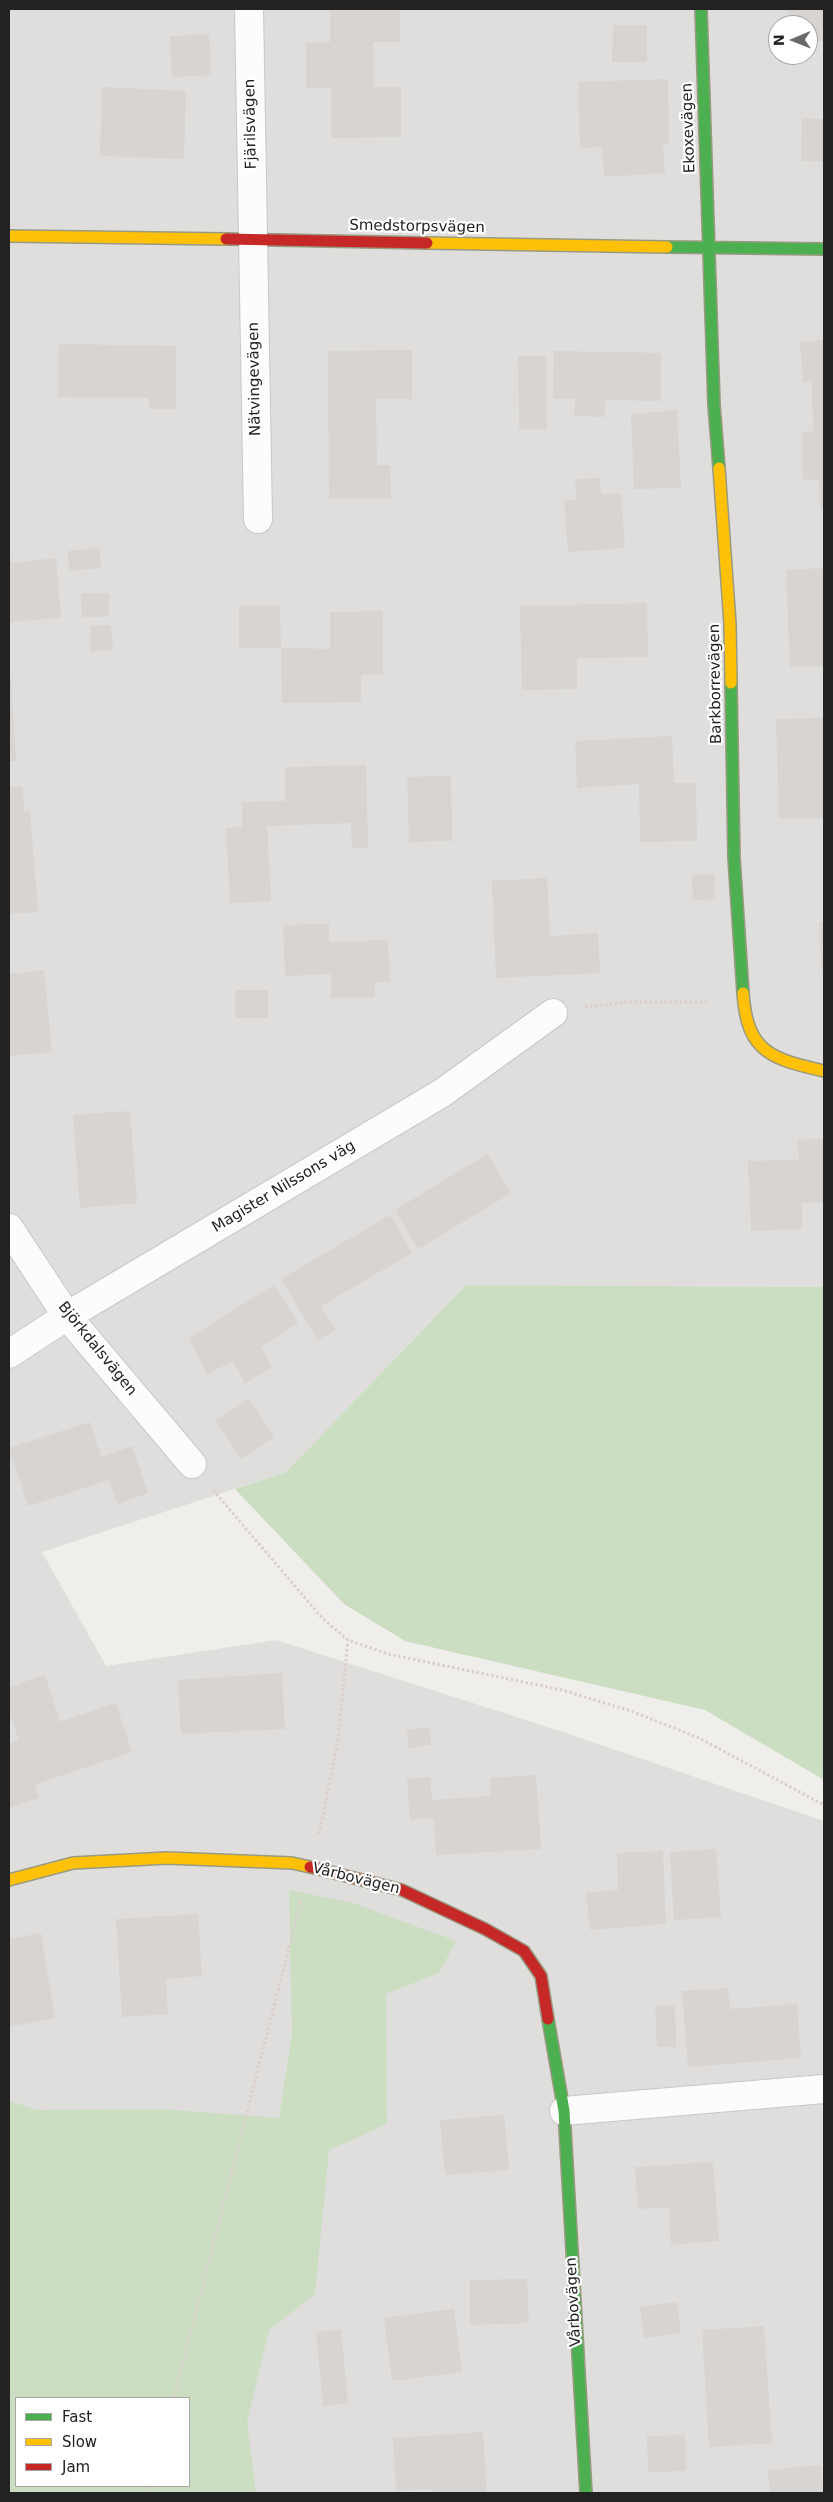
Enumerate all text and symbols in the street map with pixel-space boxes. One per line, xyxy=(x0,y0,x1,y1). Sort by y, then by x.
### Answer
north arrow xyxy=(768,15,818,65)
text: N xyxy=(771,34,787,46)
street label: Fjärilsvägen xyxy=(241,79,261,169)
street label: Ekoxevägen xyxy=(678,83,700,173)
street label: Smedstorpsvägen xyxy=(349,217,485,237)
street label: Nätvingevägen xyxy=(245,322,265,436)
street label: Barkborrevägen xyxy=(706,624,726,744)
street label: Magister Nilssons väg xyxy=(209,1137,359,1237)
street label: Björkdalsvägen xyxy=(54,1298,140,1400)
street label: Vårbovägen xyxy=(310,1859,402,1899)
street label: Vårbovägen xyxy=(563,2257,585,2347)
legend xyxy=(15,2397,190,2487)
text: Fast xyxy=(62,2408,92,2426)
text: Slow xyxy=(62,2433,97,2451)
text: Jam xyxy=(62,2458,90,2476)

